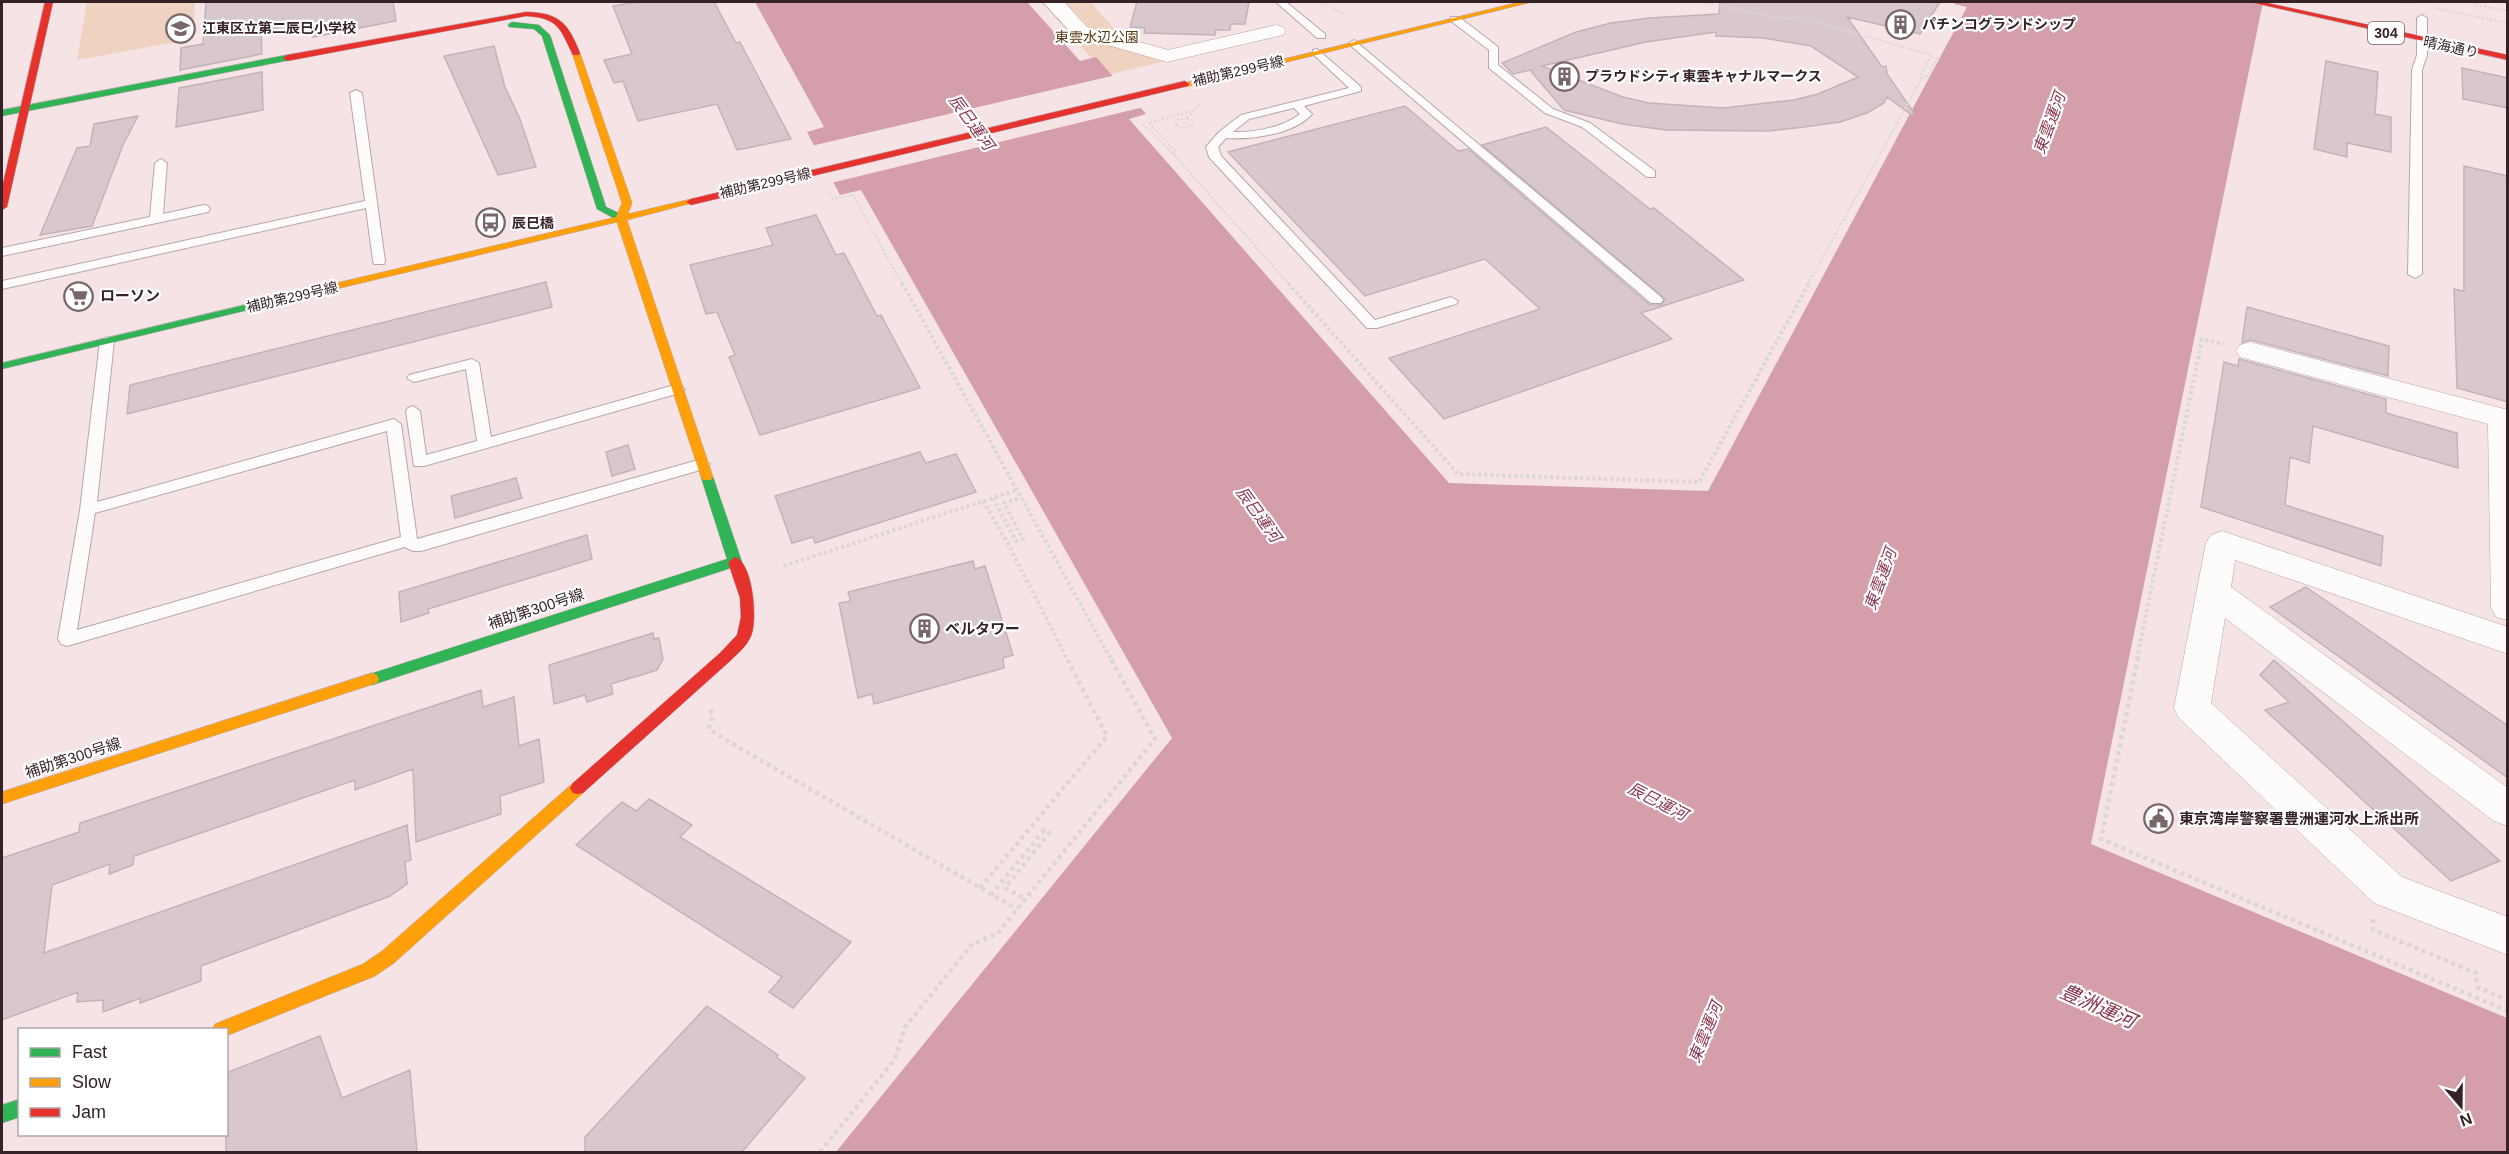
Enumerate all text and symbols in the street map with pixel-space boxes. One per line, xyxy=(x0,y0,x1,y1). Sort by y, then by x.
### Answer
building icon: パチンコグランドシップ xyxy=(1885,8,1917,40)
school or university icon: 江東区立第二辰巳小学校 xyxy=(165,12,197,44)
place label: パチンコグランドシップ xyxy=(1922,16,2076,32)
place label: 江東区立第二辰巳小学校 xyxy=(202,20,356,36)
road number: 304 xyxy=(2368,22,2404,44)
park label: 東雲水辺公園 xyxy=(1055,29,1139,45)
street label: 晴海通り xyxy=(2422,33,2480,61)
street label: 補助第299号線 xyxy=(1191,53,1285,89)
building icon: プラウドシティ東雲キャナルマークス xyxy=(1548,60,1580,92)
place label: プラウドシティ東雲キャナルマークス xyxy=(1585,68,1822,84)
water label: 東雲運河 xyxy=(2031,87,2069,156)
water label: 辰巳運河 xyxy=(946,91,999,156)
street label: 補助第299号線 xyxy=(718,165,812,201)
bus stop icon: 辰巳橋 xyxy=(475,207,507,239)
place label: 辰巳橋 xyxy=(512,215,554,231)
street label: 補助第299号線 xyxy=(245,279,339,315)
supermarket icon: ローソン xyxy=(63,280,95,312)
place label: ローソン xyxy=(100,287,160,304)
water label: 辰巳運河 xyxy=(1233,483,1286,548)
water label: 東雲運河 xyxy=(1862,543,1900,612)
street label: 補助第300号線 xyxy=(486,585,586,632)
building icon: ベルタワー xyxy=(908,613,940,645)
place label: ベルタワー xyxy=(945,620,1020,637)
street label: 補助第300号線 xyxy=(23,734,123,781)
water label: 辰巳運河 xyxy=(1625,779,1693,825)
public building icon: 東京湾岸警察署豊洲運河水上派出所 xyxy=(2142,803,2174,835)
place label: 東京湾岸警察署豊洲運河水上派出所 xyxy=(2179,810,2419,827)
water label: 豊洲運河 xyxy=(2057,980,2143,1034)
water label: 東雲運河 xyxy=(1686,997,1726,1065)
legend xyxy=(18,1028,228,1136)
text: Fast xyxy=(72,1042,107,1062)
text: Slow xyxy=(72,1072,112,1092)
north arrow xyxy=(2431,1076,2491,1136)
text: Jam xyxy=(72,1102,106,1122)
text: N xyxy=(2458,1110,2474,1130)

